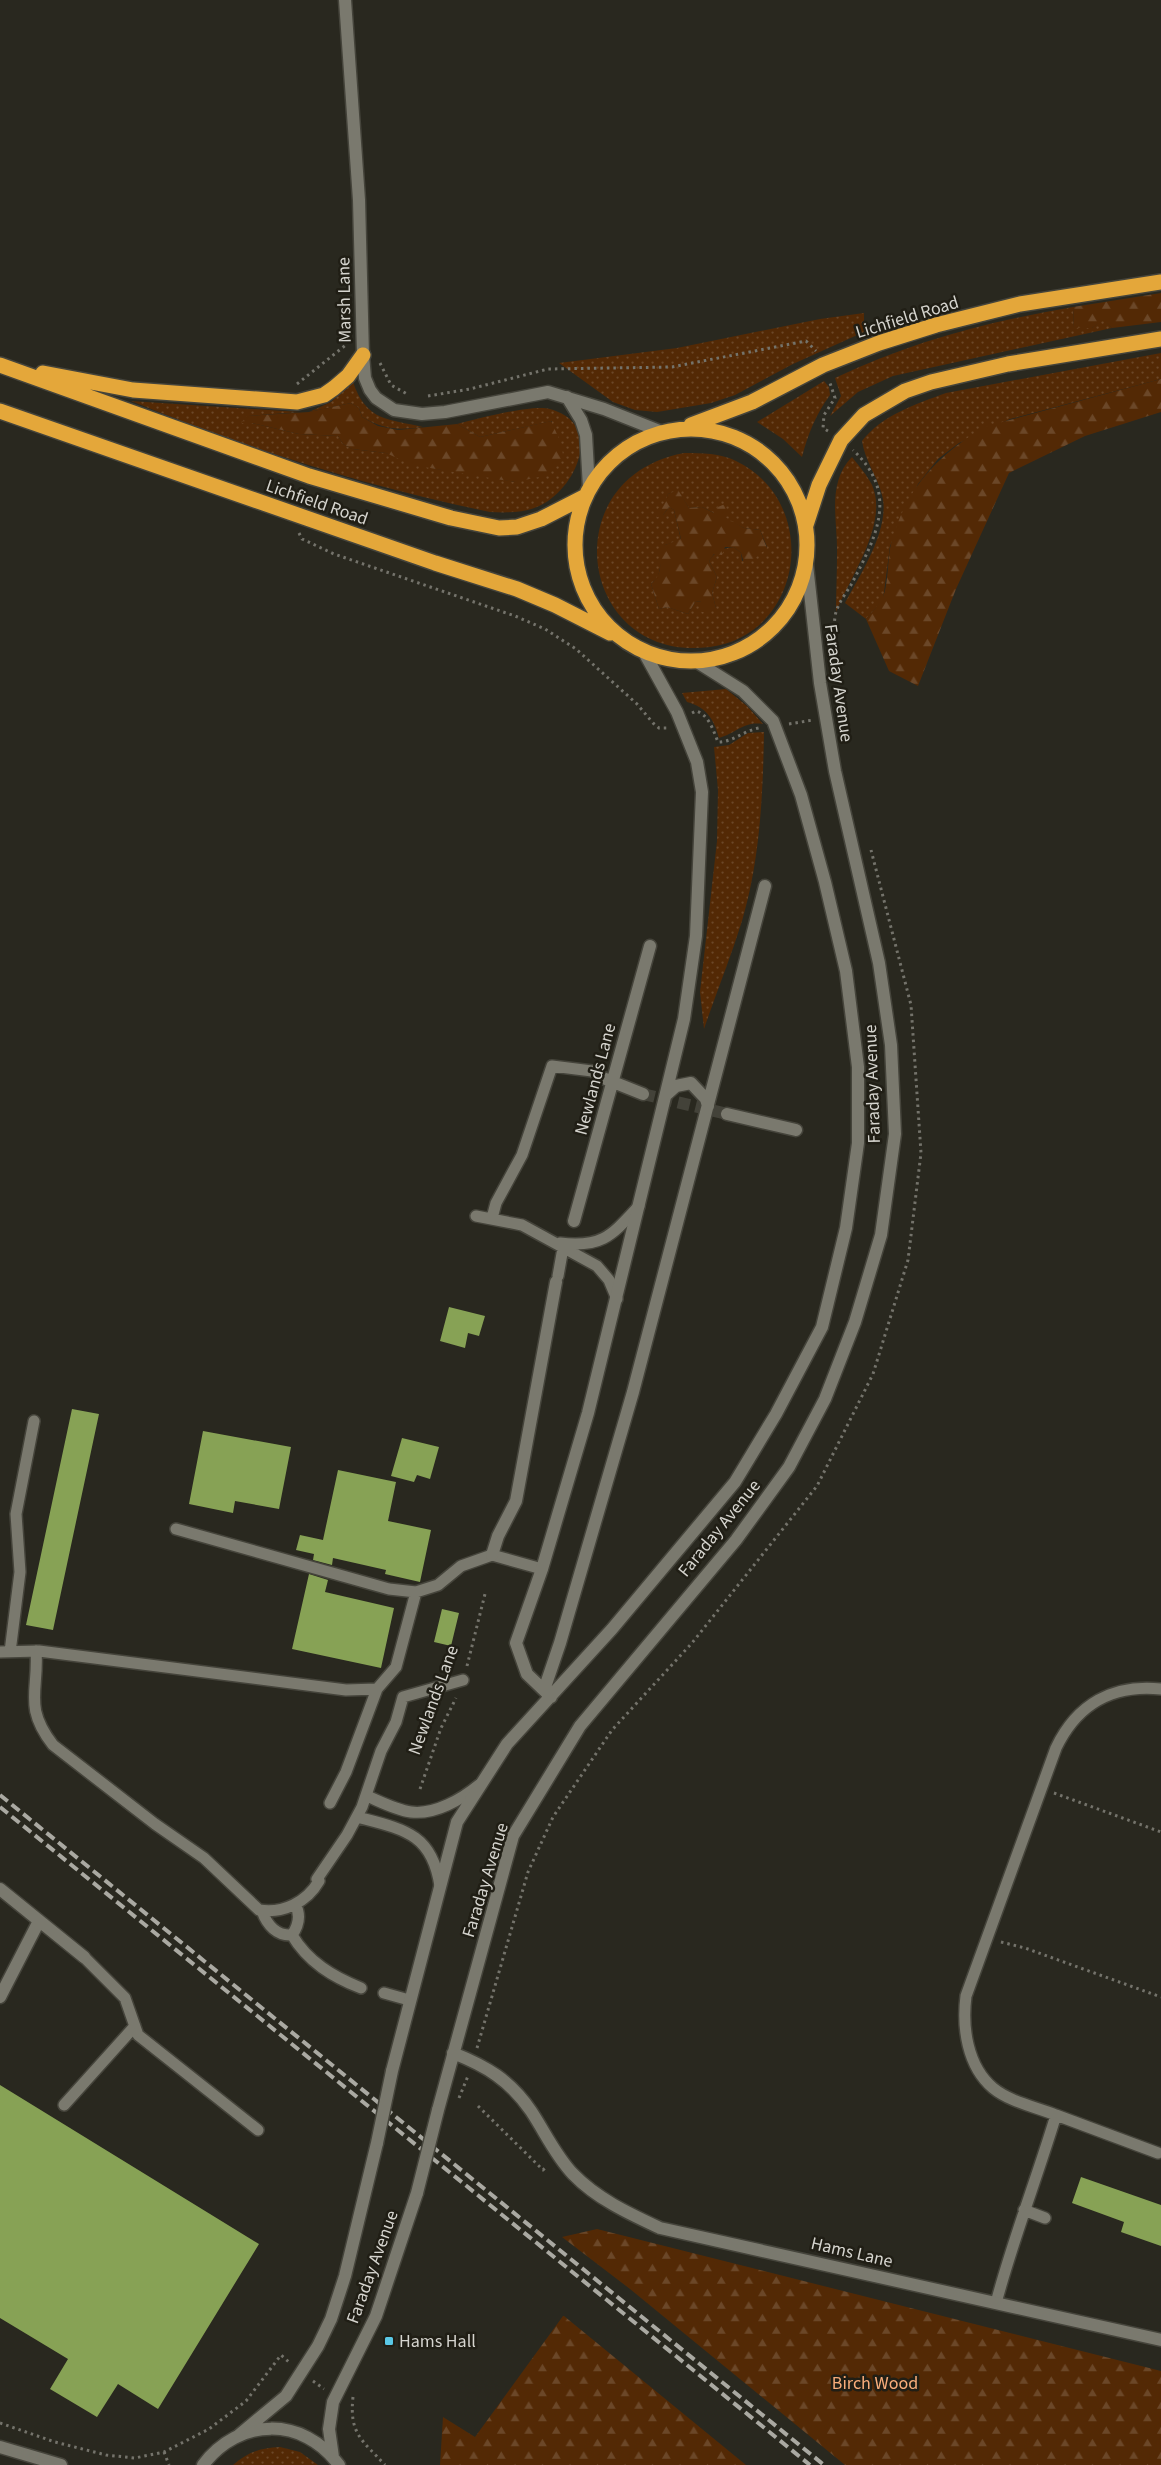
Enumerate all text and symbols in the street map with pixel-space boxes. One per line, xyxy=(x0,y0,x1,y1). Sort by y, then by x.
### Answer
street label: Marsh Lane xyxy=(331,257,358,343)
street label: Lichfield Road xyxy=(853,290,962,345)
street label: Lichfield Road xyxy=(262,473,371,532)
street label: Faraday Avenue xyxy=(818,623,859,744)
street label: Newlands Lane xyxy=(569,1020,622,1138)
street label: Faraday Avenue xyxy=(858,1024,887,1144)
street label: Faraday Avenue xyxy=(672,1474,767,1582)
street label: Newlands Lane xyxy=(402,1642,465,1758)
street label: Faraday Avenue xyxy=(456,1820,515,1941)
street label: Faraday Avenue xyxy=(340,2207,405,2327)
street label: Hams Lane xyxy=(808,2231,895,2274)
place label: Hams Hall xyxy=(399,2329,476,2354)
marker: Hams Hall xyxy=(383,2335,395,2347)
park label: Birch Wood xyxy=(832,2371,918,2396)

